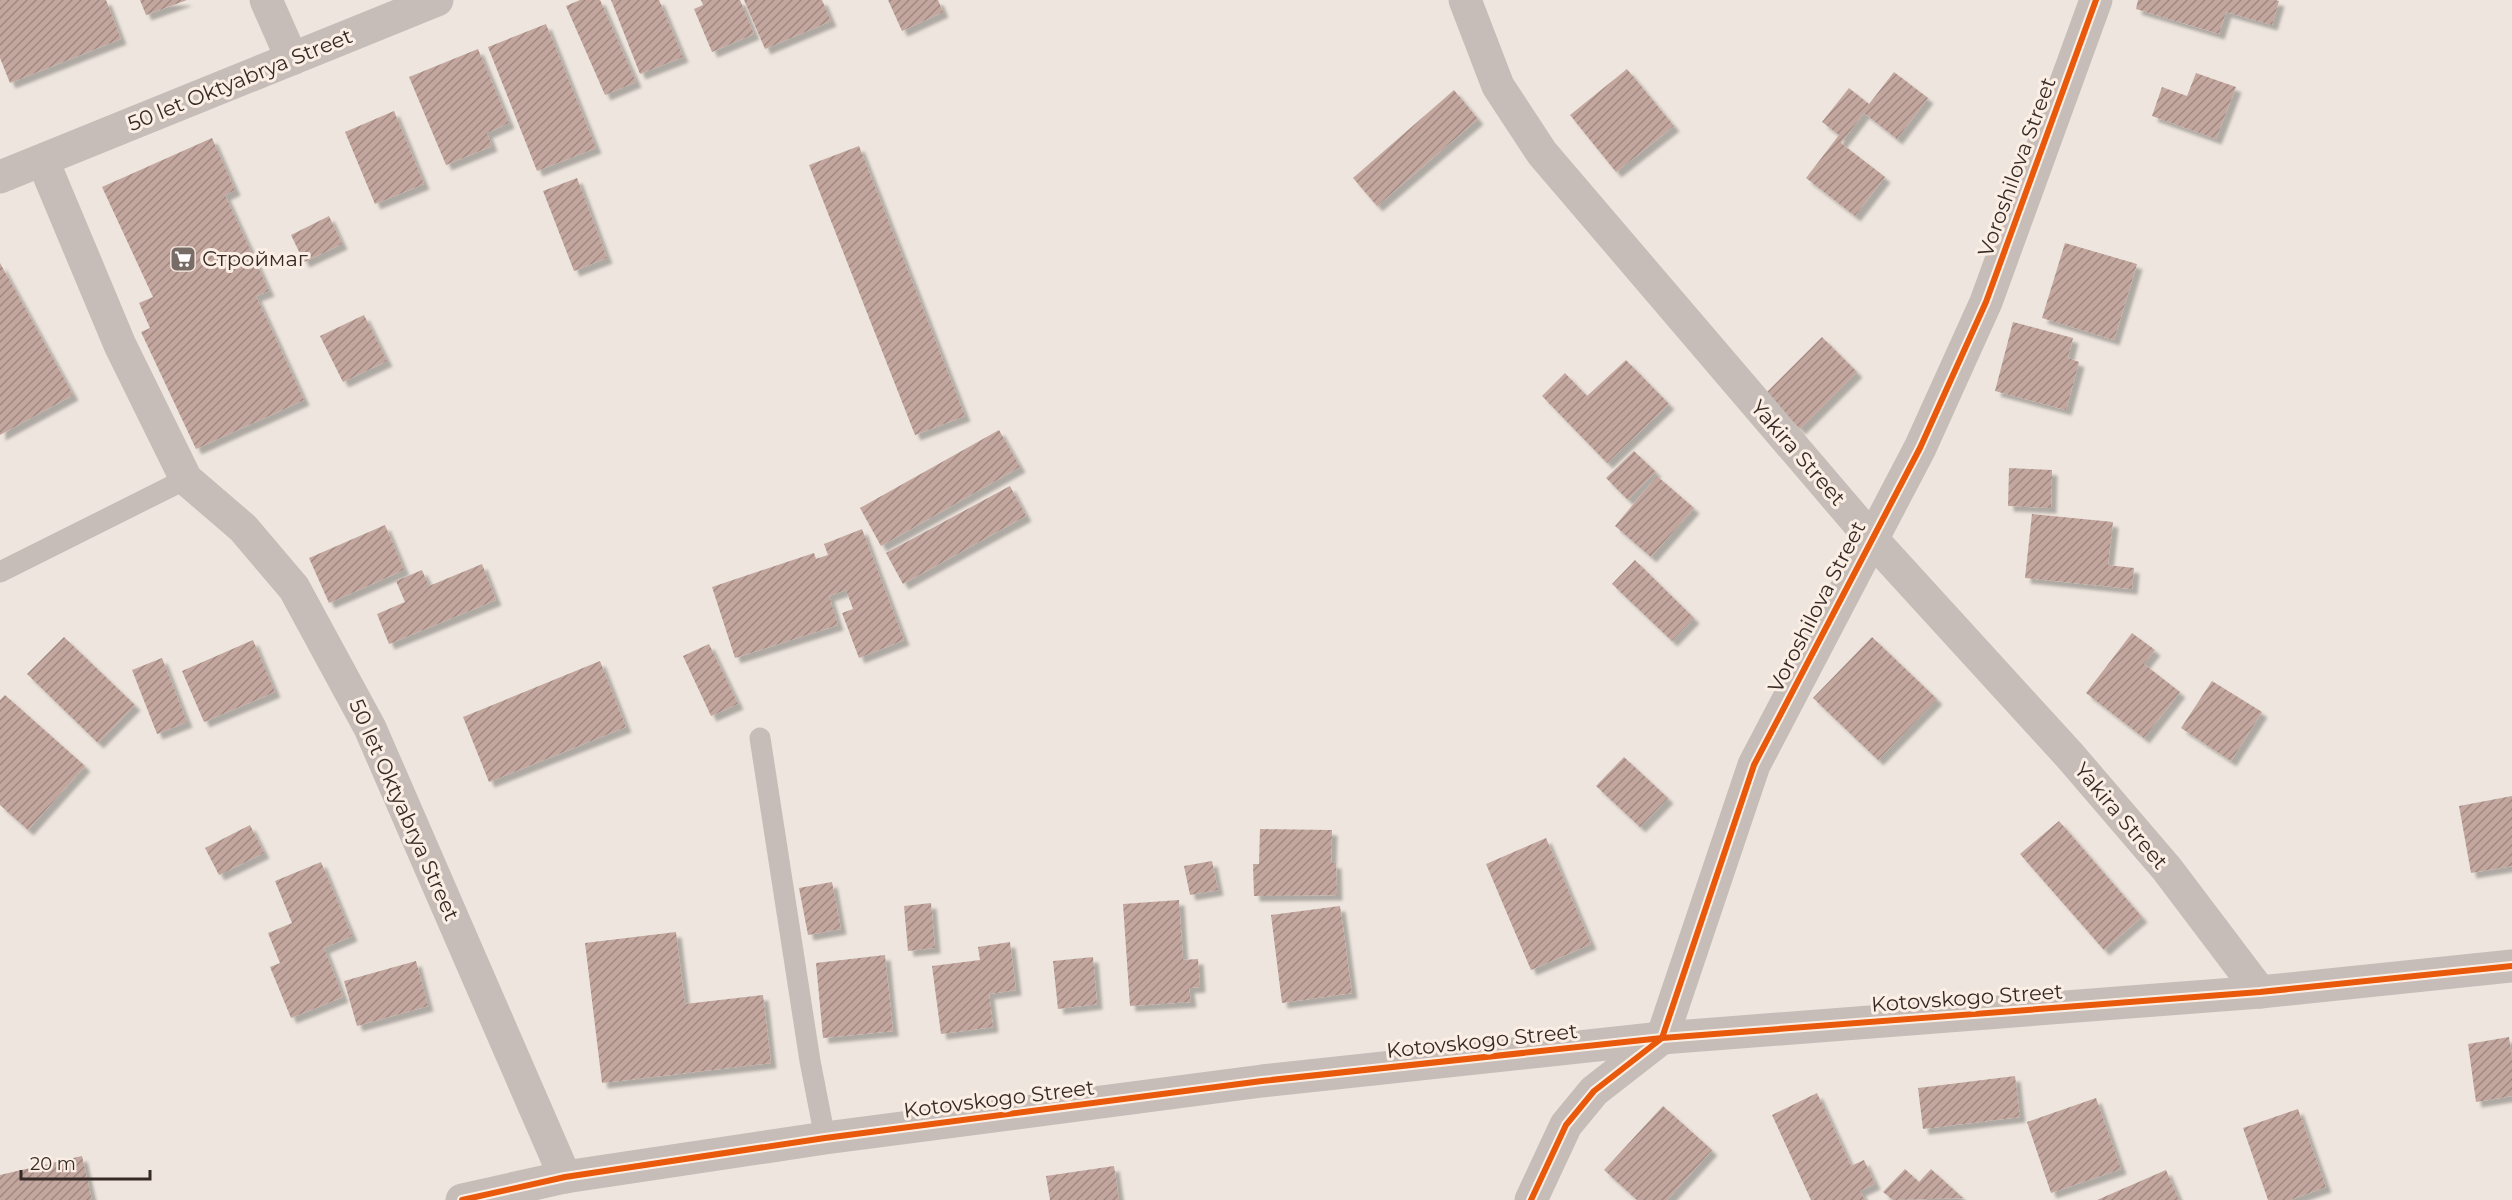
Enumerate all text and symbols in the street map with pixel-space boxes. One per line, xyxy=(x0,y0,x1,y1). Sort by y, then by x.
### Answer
street label: 50 let Oktyabrya Street xyxy=(124,23,356,136)
street label: Voroshilova Street xyxy=(1972,74,2061,260)
supermarket icon: Строймаг xyxy=(168,244,198,274)
place label: Строймаг xyxy=(202,246,308,271)
street label: Yakira Street xyxy=(1746,395,1851,511)
street label: Voroshilova Street xyxy=(1763,517,1871,697)
street label: 50 let Oktyabrya Street xyxy=(344,695,465,924)
street label: Yakira Street xyxy=(2070,757,2173,874)
street label: Kotovskogo Street xyxy=(1870,978,2064,1017)
street label: Kotovskogo Street xyxy=(1385,1018,1579,1063)
street label: Kotovskogo Street xyxy=(902,1074,1096,1123)
scale bar xyxy=(21,1143,150,1181)
text: 20 m xyxy=(30,1153,76,1175)

